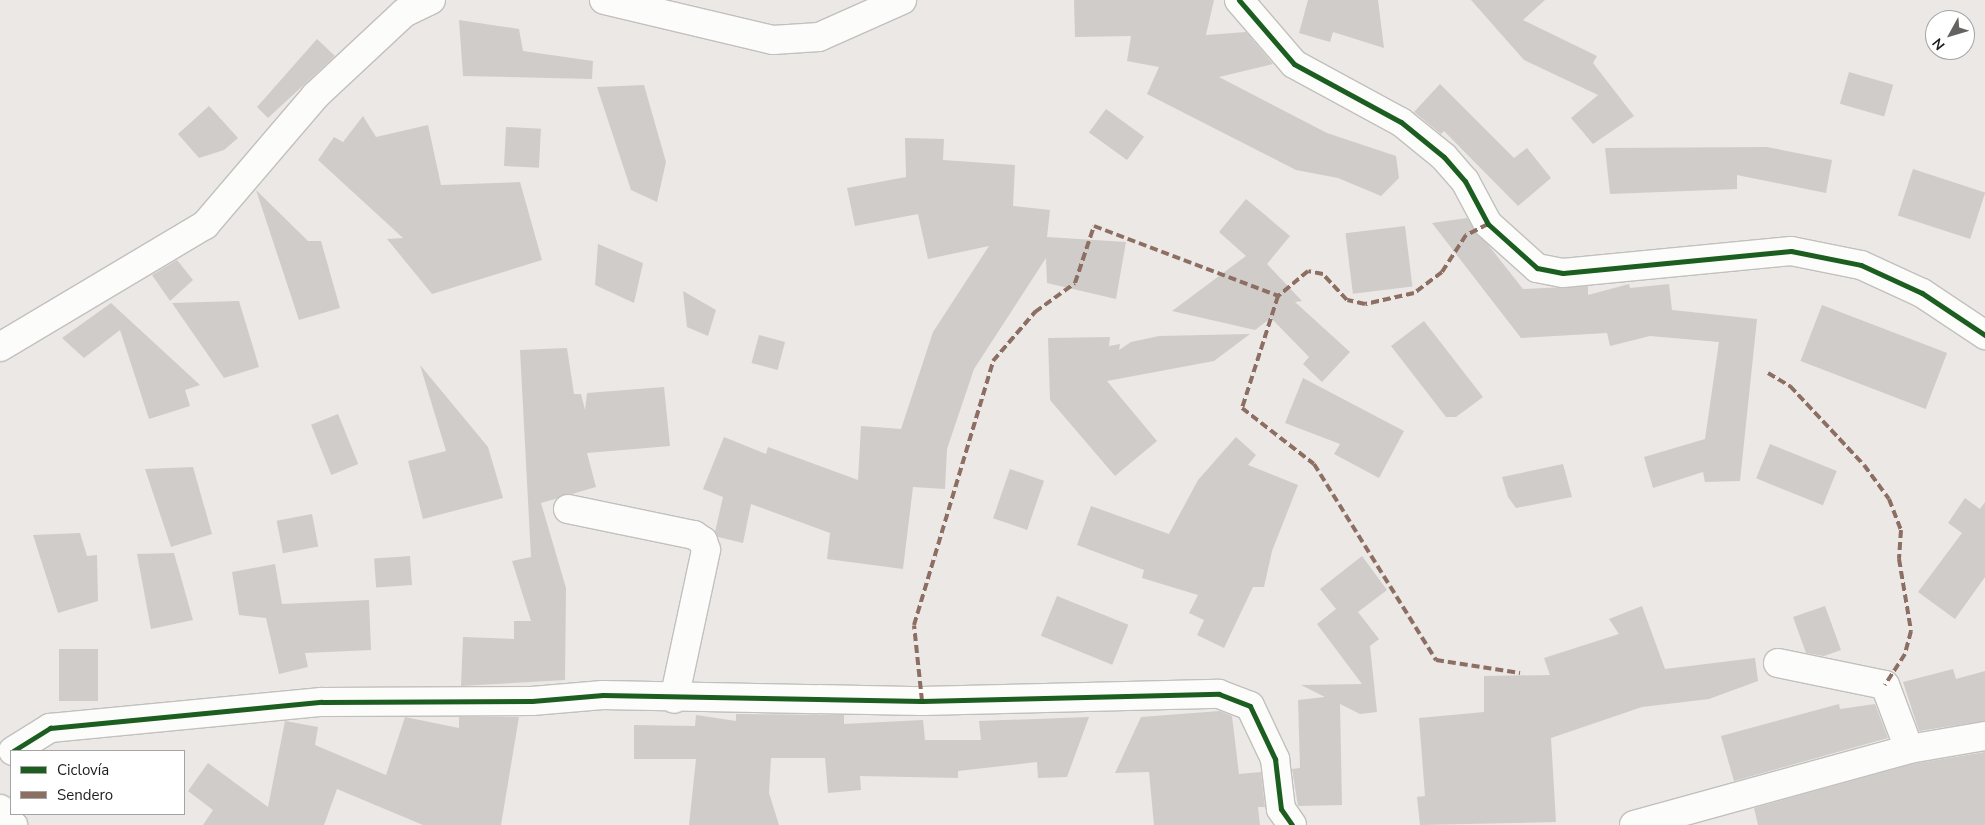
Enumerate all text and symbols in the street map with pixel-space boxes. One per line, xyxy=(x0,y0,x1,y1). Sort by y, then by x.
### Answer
north arrow xyxy=(1925,10,1975,60)
text: N xyxy=(1928,34,1949,54)
legend xyxy=(10,750,185,815)
text: Ciclovía xyxy=(57,760,109,780)
text: Sendero xyxy=(57,785,113,805)

